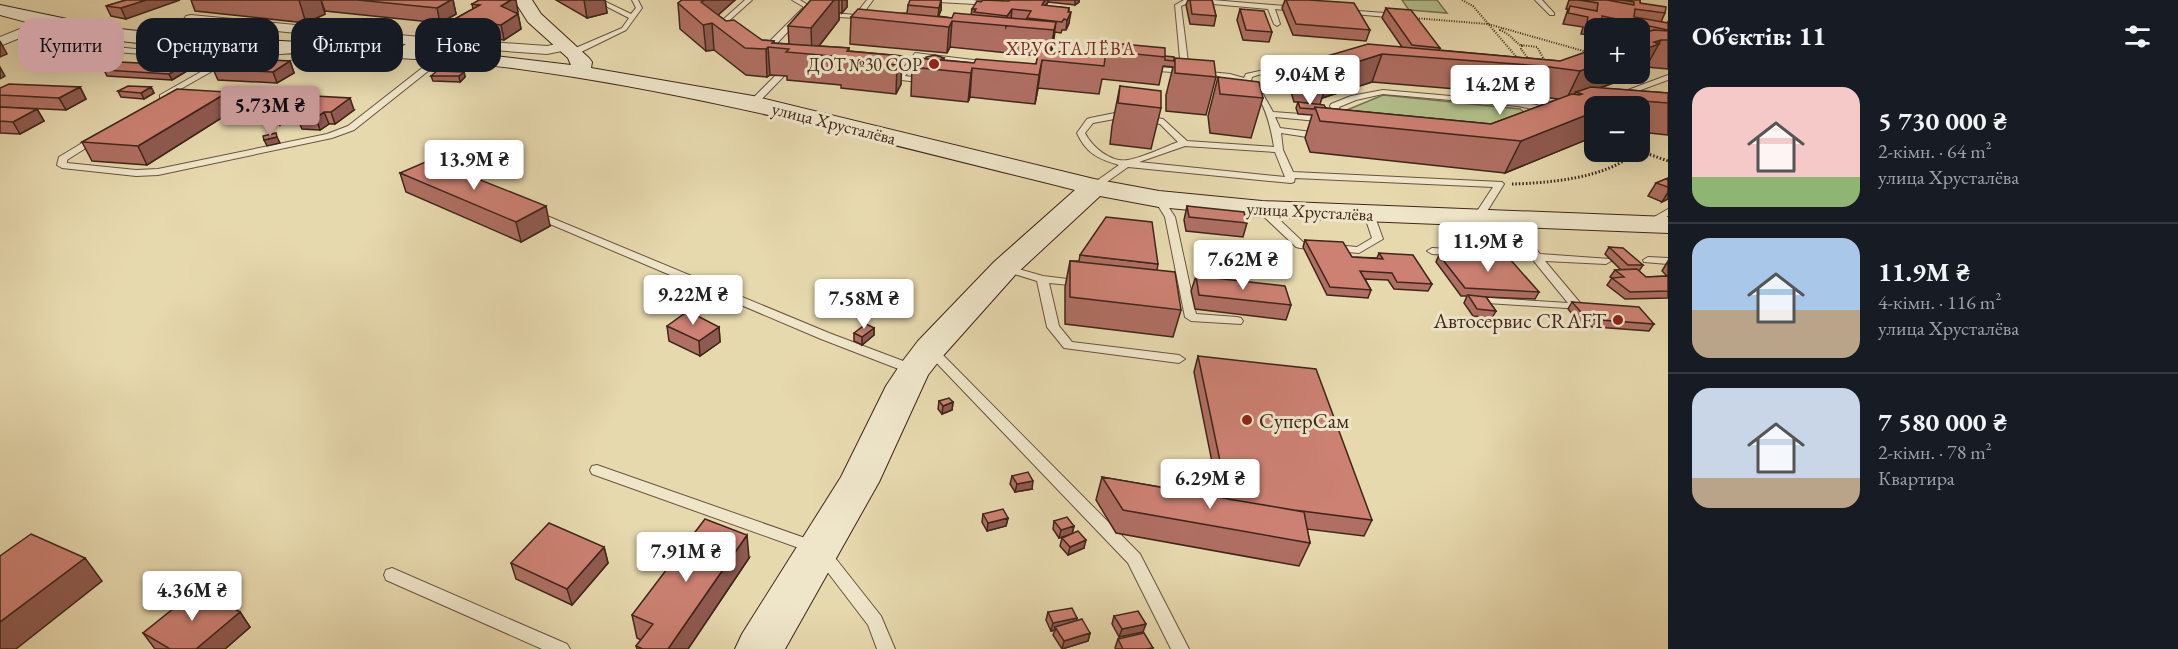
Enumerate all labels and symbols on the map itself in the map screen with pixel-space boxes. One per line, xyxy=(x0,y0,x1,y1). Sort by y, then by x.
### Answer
district label: ХРУСТАЛЁВА xyxy=(1005,37,1136,60)
place label: ДОТ №30 СОР xyxy=(807,53,922,76)
pin: 9.04M ₴ xyxy=(1255,55,1365,106)
marker: ДОТ №30 СОР xyxy=(927,57,941,71)
pin: 14.2M ₴ xyxy=(1445,65,1555,116)
pin: 5.73M ₴ xyxy=(215,86,325,137)
street label: улица Хрусталёва xyxy=(770,96,899,150)
pin: 13.9M ₴ xyxy=(419,140,529,191)
street label: улица Хрусталёва xyxy=(1246,196,1375,226)
pin: 11.9M ₴ xyxy=(1433,222,1543,273)
pin: 7.62M ₴ xyxy=(1188,240,1298,291)
pin: 9.22M ₴ xyxy=(638,275,748,326)
pin: 7.58M ₴ xyxy=(809,279,919,330)
place label: Автосервис CRAFT xyxy=(1433,307,1607,334)
marker: Автосервис CRAFT xyxy=(1611,313,1625,327)
place label: СуперСам xyxy=(1259,407,1349,434)
marker: СуперСам xyxy=(1240,413,1254,427)
pin: 6.29M ₴ xyxy=(1155,459,1265,510)
pin: 7.91M ₴ xyxy=(631,532,741,583)
pin: 4.36M ₴ xyxy=(137,571,247,622)

